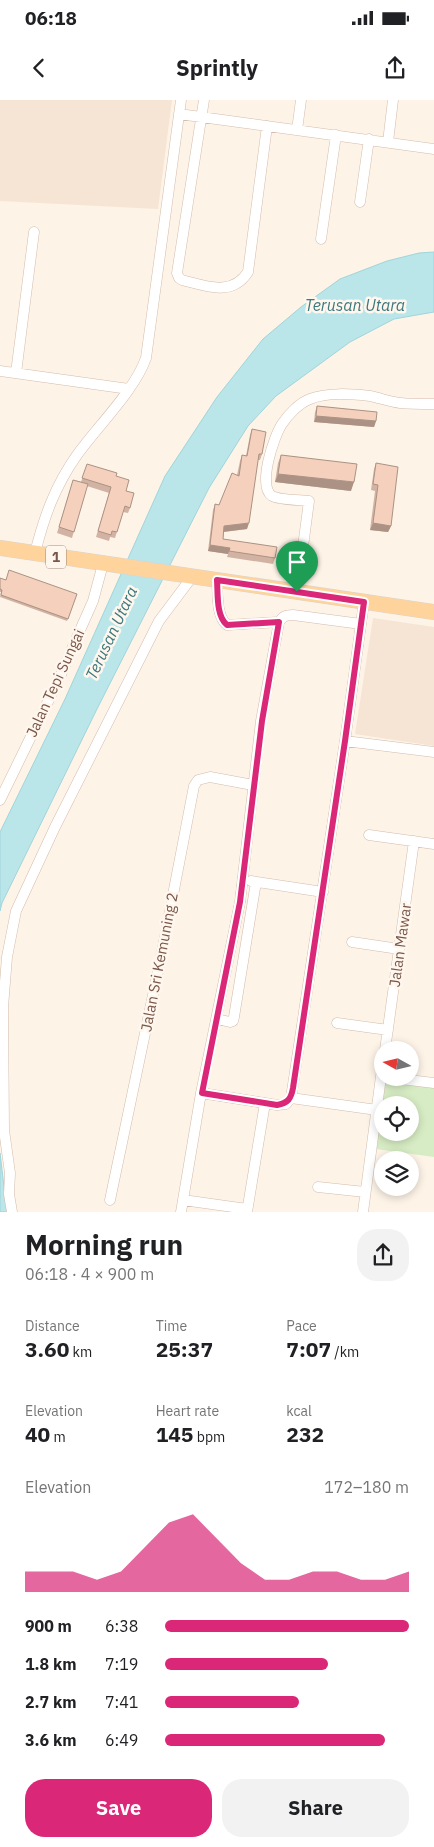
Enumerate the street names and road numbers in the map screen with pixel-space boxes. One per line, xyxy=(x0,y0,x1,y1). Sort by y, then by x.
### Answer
road number: 1 xyxy=(46,546,66,568)
street label: Jalan Tepi Sungai xyxy=(22,626,88,740)
street label: Jalan Sri Kemuning 2 xyxy=(136,891,182,1033)
street label: Jalan Mawar xyxy=(385,901,415,988)

